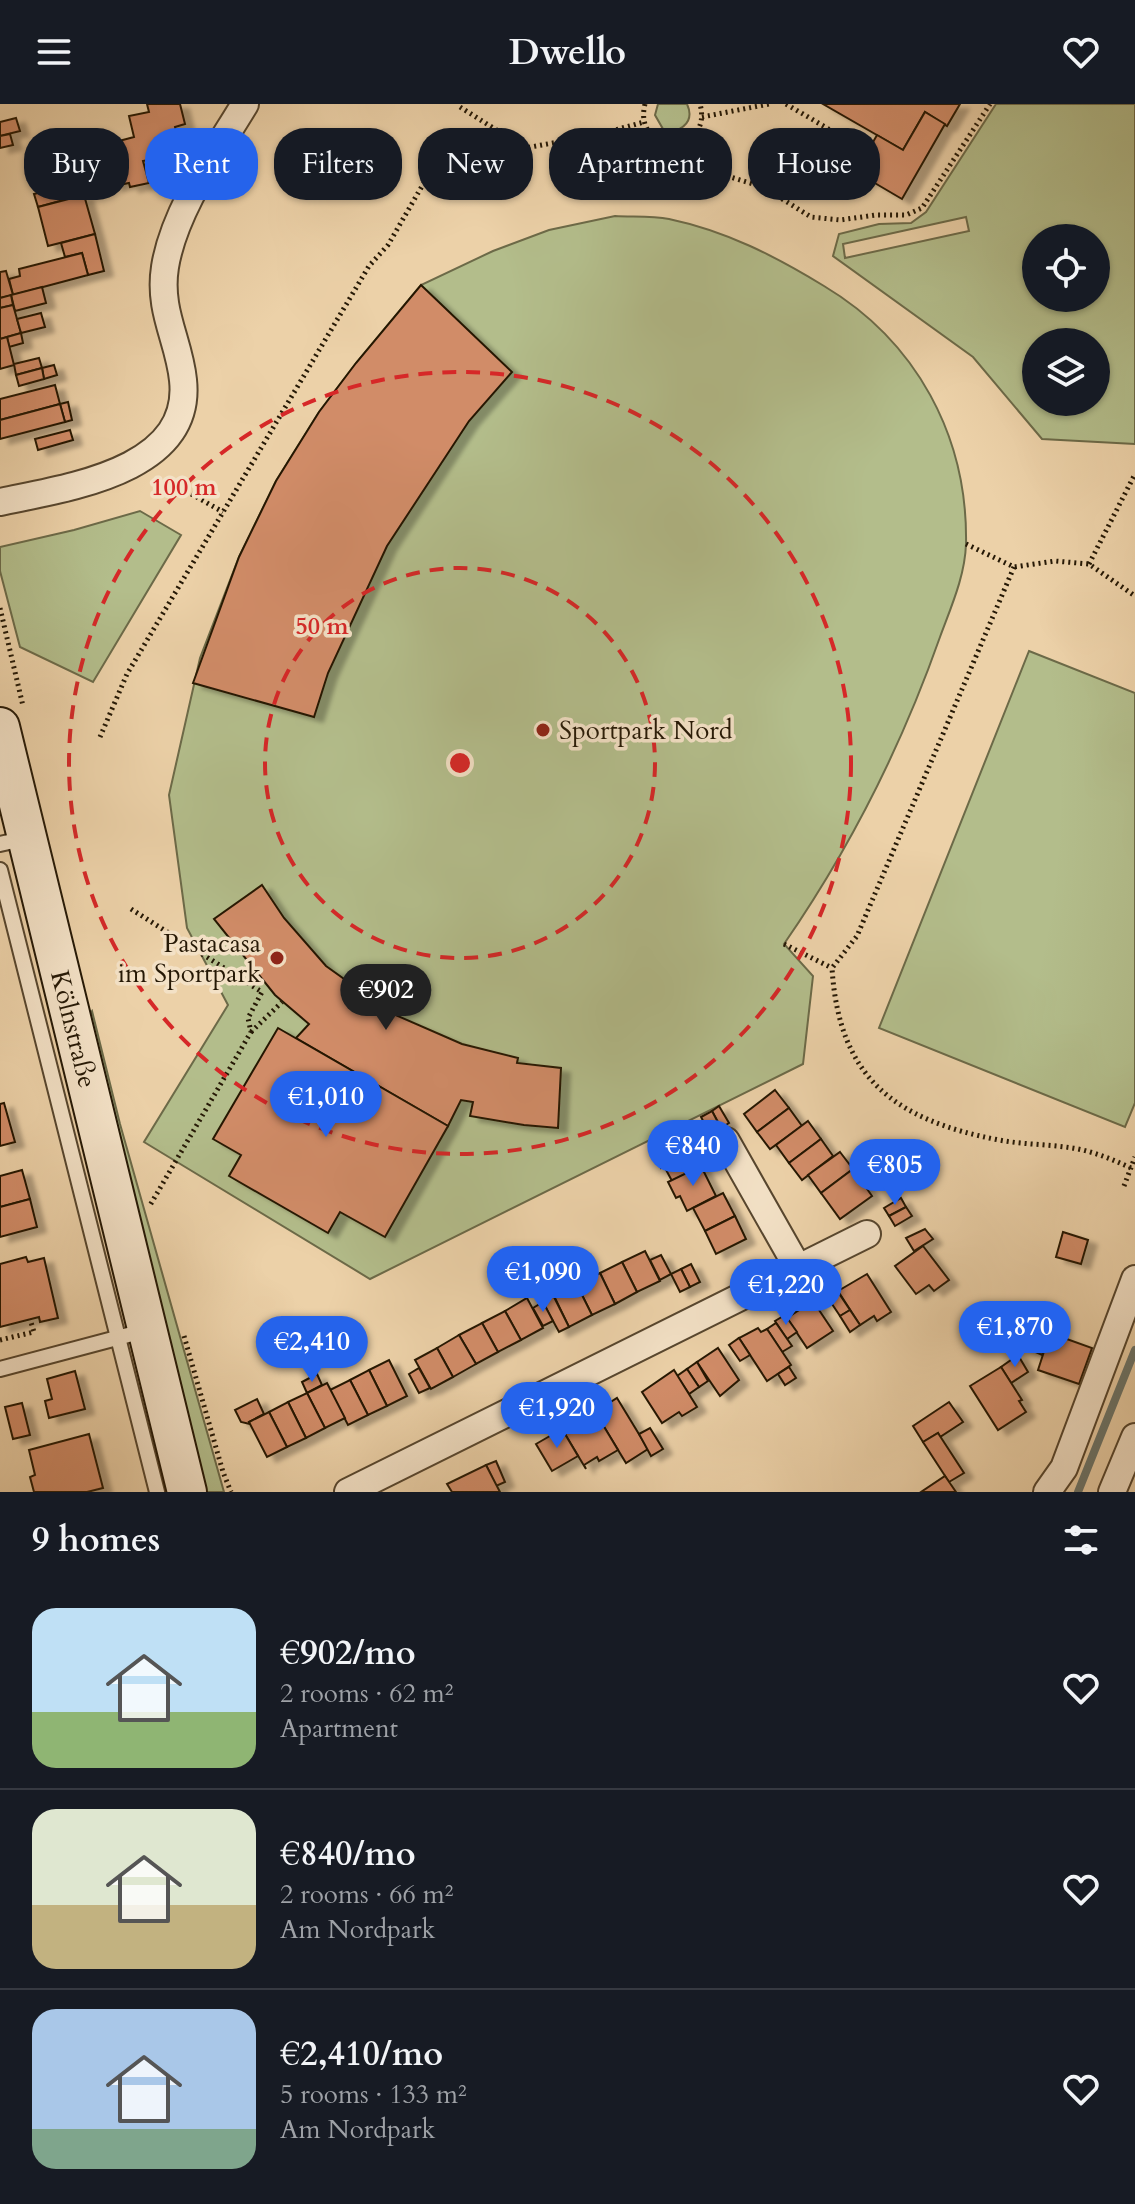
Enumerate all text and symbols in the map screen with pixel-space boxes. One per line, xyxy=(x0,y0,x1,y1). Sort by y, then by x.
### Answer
text: Dwello xyxy=(509,28,626,77)
icon: menu xyxy=(32,30,76,74)
icon: heart xyxy=(1059,30,1103,74)
chip: Buy xyxy=(24,128,129,200)
chip: Rent xyxy=(145,128,258,200)
chip: Filters xyxy=(274,128,402,200)
chip: New xyxy=(418,128,533,200)
chip: Apartment xyxy=(549,128,732,200)
chip: House xyxy=(748,128,880,200)
map controls xyxy=(1022,224,1110,416)
button: locate xyxy=(1022,224,1110,312)
button: layers xyxy=(1022,328,1110,416)
text: 100 m xyxy=(151,471,218,504)
text: 50 m xyxy=(295,610,349,643)
place label: Sportpark Nord xyxy=(559,713,733,748)
marker: Sportpark Nord xyxy=(534,721,552,739)
centre of rings xyxy=(446,749,474,777)
place label: Pastacasa im Sportpark xyxy=(118,926,261,991)
marker: Pastacasa im Sportpark xyxy=(268,949,286,967)
pin: €902 xyxy=(339,964,433,1032)
street label: Kölnstraße xyxy=(42,967,105,1091)
text: €902 xyxy=(358,972,414,1007)
pin: €1,010 xyxy=(261,1071,391,1139)
text: €1,010 xyxy=(288,1079,364,1114)
pin: €840 xyxy=(646,1120,740,1188)
text: €840 xyxy=(665,1128,721,1163)
pin: €805 xyxy=(848,1139,942,1207)
text: €805 xyxy=(867,1147,923,1182)
pin: €1,090 xyxy=(478,1246,608,1314)
text: €1,090 xyxy=(505,1254,581,1289)
pin: €1,220 xyxy=(721,1259,851,1327)
text: €1,220 xyxy=(748,1267,824,1302)
pin: €1,870 xyxy=(950,1301,1080,1369)
text: €1,870 xyxy=(977,1309,1053,1344)
pin: €2,410 xyxy=(247,1316,377,1384)
text: €2,410 xyxy=(274,1324,350,1359)
pin: €1,920 xyxy=(492,1382,622,1450)
text: €1,920 xyxy=(519,1390,595,1425)
text: 9 homes xyxy=(32,1517,160,1563)
icon: filters xyxy=(1059,1518,1103,1562)
text: €902/mo xyxy=(280,1630,416,1676)
icon: home xyxy=(96,1640,192,1736)
icon: heart xyxy=(1059,1666,1103,1710)
text: 2 rooms · 62 m² xyxy=(280,1676,453,1711)
text: Apartment xyxy=(280,1711,398,1746)
text: €840/mo xyxy=(280,1831,416,1877)
icon: home xyxy=(96,1841,192,1937)
icon: heart xyxy=(1059,1867,1103,1911)
text: 2 rooms · 66 m² xyxy=(280,1877,453,1912)
text: Am Nordpark xyxy=(280,1912,436,1947)
text: €2,410/mo xyxy=(280,2031,443,2077)
icon: home xyxy=(96,2041,192,2137)
icon: heart xyxy=(1059,2067,1103,2111)
text: 5 rooms · 133 m² xyxy=(280,2077,467,2112)
text: Am Nordpark xyxy=(280,2112,436,2147)

